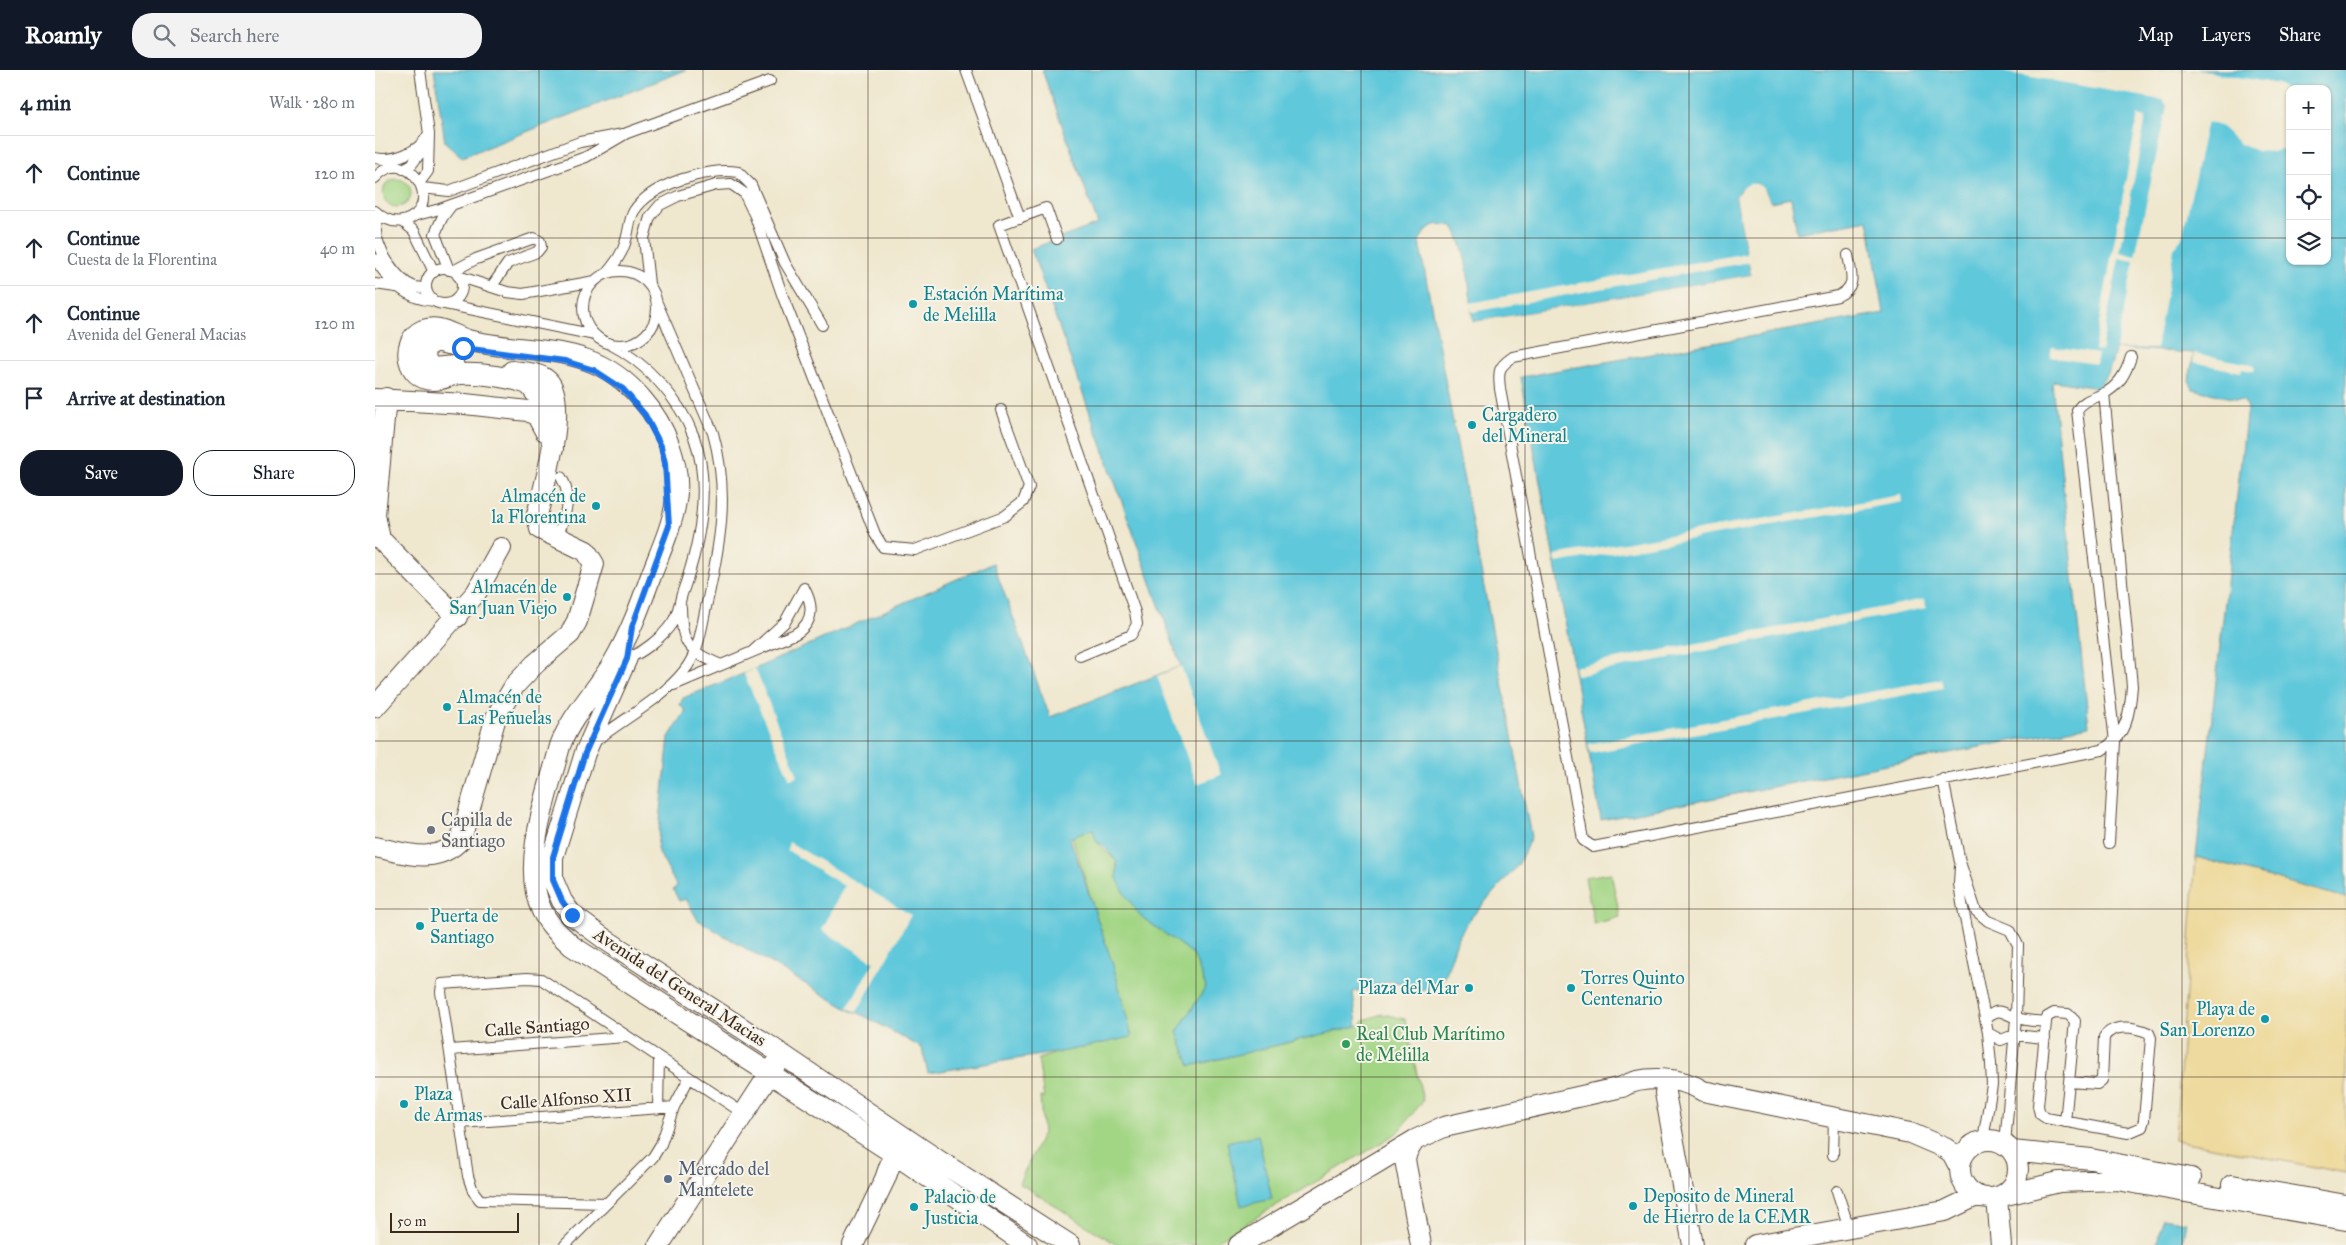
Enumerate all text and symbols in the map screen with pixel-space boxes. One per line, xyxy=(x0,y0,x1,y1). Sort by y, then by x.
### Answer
search box xyxy=(132,13,482,58)
text: Roamly xyxy=(25,20,102,50)
icon: search xyxy=(150,21,178,49)
text: Search here xyxy=(190,24,280,47)
text: Map xyxy=(2138,24,2173,46)
text: Layers xyxy=(2201,24,2251,46)
text: Share xyxy=(2279,24,2321,46)
map controls xyxy=(2286,85,2331,265)
button: + xyxy=(2286,85,2331,130)
text: 4 min xyxy=(20,90,71,116)
text: Walk · 280 m xyxy=(269,93,355,112)
button: − xyxy=(2286,130,2331,175)
icon: ahead xyxy=(20,159,48,187)
text: Continue xyxy=(67,162,140,185)
text: 120 m xyxy=(315,164,355,183)
button: locate xyxy=(2286,175,2331,220)
button: layers xyxy=(2286,220,2331,265)
text: Continue xyxy=(67,227,140,250)
icon: ahead xyxy=(20,234,48,262)
text: 40 m xyxy=(320,239,355,258)
text: Cuesta de la Florentina xyxy=(67,250,217,269)
place label: Estación Marítima de Melilla xyxy=(923,283,1064,326)
marker: Estación Marítima de Melilla xyxy=(907,298,919,310)
text: Continue xyxy=(67,302,140,325)
icon: ahead xyxy=(20,309,48,337)
text: 120 m xyxy=(315,314,355,333)
text: Avenida del General Macias xyxy=(67,325,246,344)
route start xyxy=(452,337,475,360)
icon: arrive xyxy=(20,384,48,412)
text: Arrive at destination xyxy=(67,387,225,410)
place label: Cargadero del Mineral xyxy=(1482,404,1567,447)
marker: Cargadero del Mineral xyxy=(1466,419,1478,431)
button: Save xyxy=(20,450,183,496)
button: Share xyxy=(193,450,355,496)
place label: Almacén de la Florentina xyxy=(492,485,586,528)
marker: Almacén de la Florentina xyxy=(590,500,602,512)
place label: Almacén de San Juan Viejo xyxy=(449,576,557,620)
marker: Almacén de San Juan Viejo xyxy=(561,591,573,603)
place label: Almacén de Las Peñuelas xyxy=(456,686,551,729)
marker: Almacén de Las Peñuelas xyxy=(441,701,453,713)
place label: Capilla de Santiago xyxy=(441,809,513,853)
marker: Capilla de Santiago xyxy=(425,824,437,836)
route end xyxy=(561,904,584,927)
place label: Puerta de Santiago xyxy=(430,905,499,949)
marker: Puerta de Santiago xyxy=(414,920,426,932)
street label: Avenida del General Macias xyxy=(589,922,771,1051)
place label: Torres Quinto Centenario xyxy=(1581,967,1685,1010)
place label: Plaza del Mar xyxy=(1358,977,1459,999)
marker: Plaza del Mar xyxy=(1463,982,1475,994)
marker: Torres Quinto Centenario xyxy=(1565,982,1577,994)
place label: Playa de San Lorenzo xyxy=(2160,998,2255,1041)
street label: Calle Santiago xyxy=(484,1012,590,1043)
marker: Playa de San Lorenzo xyxy=(2259,1013,2271,1025)
place label: Real Club Marítimo de Melilla xyxy=(1356,1023,1505,1066)
marker: Real Club Marítimo de Melilla xyxy=(1340,1038,1352,1050)
place label: Plaza de Armas xyxy=(414,1083,483,1126)
street label: Calle Alfonso XII xyxy=(499,1083,633,1115)
marker: Plaza de Armas xyxy=(398,1098,410,1110)
place label: Mercado del Mantelete xyxy=(678,1158,769,1201)
marker: Mercado del Mantelete xyxy=(662,1173,674,1185)
place label: Deposito de Mineral de Hierro de la CEMR xyxy=(1643,1185,1812,1228)
place label: Palacio de Justicia xyxy=(922,1186,996,1230)
marker: Deposito de Mineral de Hierro de la CEMR xyxy=(1627,1200,1639,1212)
marker: Palacio de Justicia xyxy=(908,1201,920,1213)
scale bar xyxy=(390,1210,519,1233)
text: 50 m xyxy=(397,1213,426,1230)

